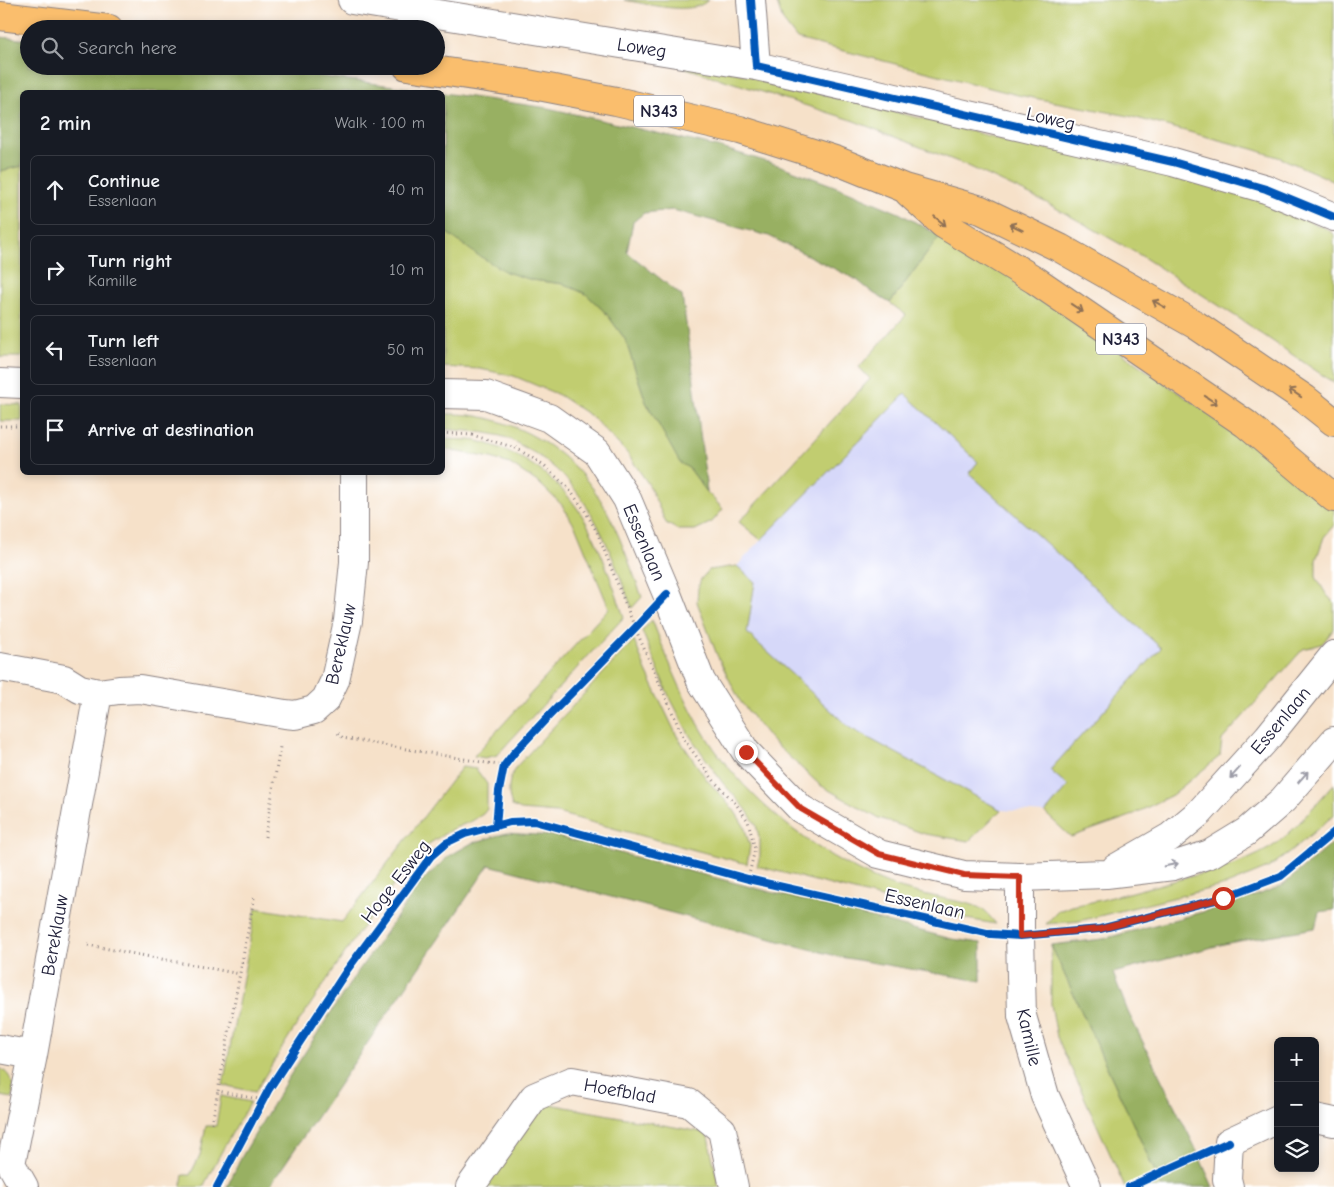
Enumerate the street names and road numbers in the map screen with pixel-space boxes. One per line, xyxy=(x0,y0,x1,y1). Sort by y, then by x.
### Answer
street label: Loweg xyxy=(616,33,668,63)
road number: N343 xyxy=(634,95,684,126)
street label: Loweg xyxy=(1024,103,1077,135)
road number: N343 xyxy=(1096,324,1146,354)
street label: Essenlaan xyxy=(618,501,670,584)
street label: Bereklauw xyxy=(321,601,361,687)
street label: Essenlaan xyxy=(1246,682,1315,759)
street label: Hoge Esweg xyxy=(356,836,435,928)
street label: Essenlaan xyxy=(883,884,967,924)
street label: Bereklauw xyxy=(37,892,73,978)
street label: Kamille xyxy=(1012,1006,1046,1068)
street label: Hoefblad xyxy=(582,1074,658,1108)

